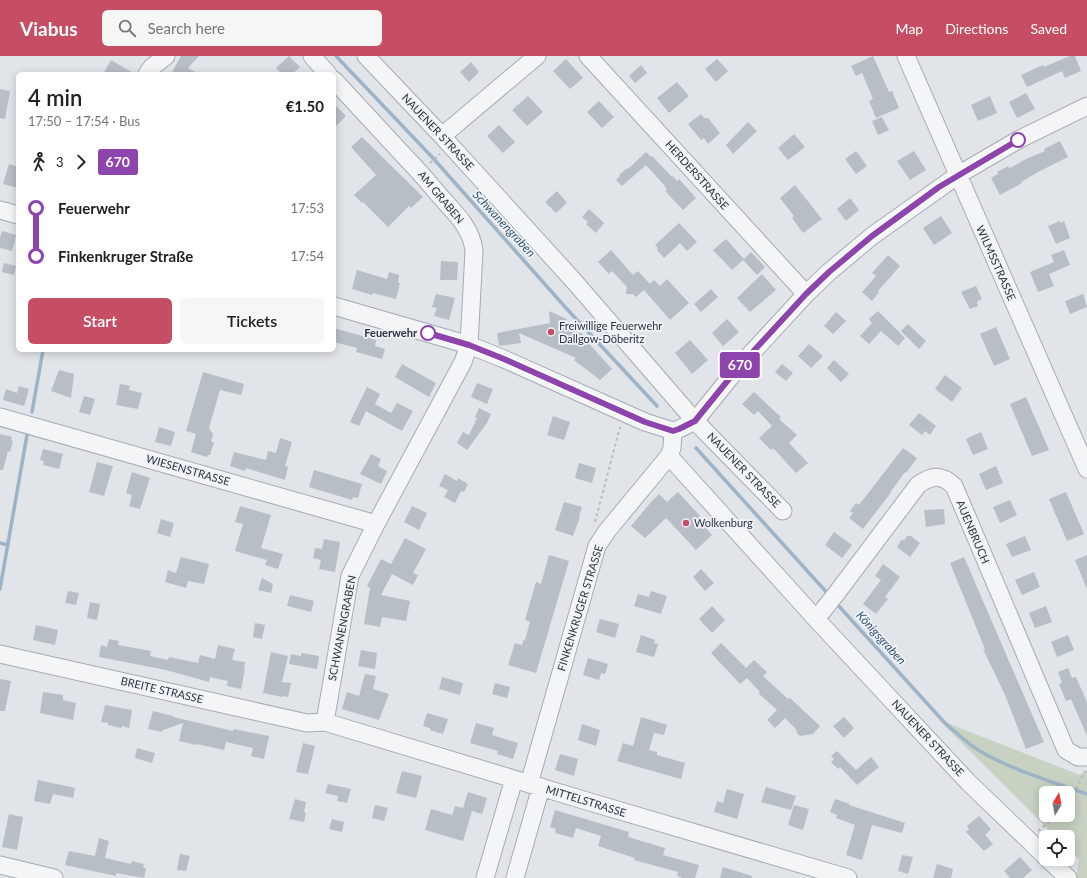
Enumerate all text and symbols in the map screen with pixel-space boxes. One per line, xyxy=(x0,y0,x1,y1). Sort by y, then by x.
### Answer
search box xyxy=(102,10,382,46)
text: Viabus xyxy=(20,17,78,40)
icon: search xyxy=(116,17,138,39)
text: Search here xyxy=(148,19,225,37)
text: Map xyxy=(896,20,923,37)
text: Directions xyxy=(945,20,1008,37)
text: Saved xyxy=(1030,20,1067,37)
text: 4 min xyxy=(28,84,82,111)
street label: NAUENER STRASSE xyxy=(400,91,477,173)
text: €1.50 xyxy=(286,97,324,115)
text: 17:50 – 17:54 · Bus xyxy=(28,113,140,129)
unlabelled marker xyxy=(1010,132,1026,148)
street label: HERDERSTRASSE xyxy=(663,137,732,212)
icon: walk xyxy=(28,151,50,173)
icon: forward xyxy=(70,151,92,173)
text: 670 xyxy=(106,153,130,170)
text: 3 xyxy=(56,154,64,170)
street label: AM GRABEN xyxy=(416,168,467,226)
water label: Schwanengraben xyxy=(470,187,539,260)
text: Feuerwehr xyxy=(58,199,130,217)
text: 17:53 xyxy=(291,200,324,216)
street label: WILMSSTRASSE xyxy=(974,223,1019,303)
text: Finkenkruger Straße xyxy=(58,247,193,265)
text: 17:54 xyxy=(291,248,324,264)
button: Start xyxy=(28,298,172,344)
button: Tickets xyxy=(180,298,324,344)
place label: Freiwillige Feuerwehr Dallgow-Döberitz xyxy=(559,319,662,345)
marker: Feuerwehr xyxy=(420,325,436,341)
place label: Feuerwehr xyxy=(364,326,418,339)
marker: Freiwillige Feuerwehr Dallgow-Döberitz xyxy=(546,327,556,337)
line badge: 670 xyxy=(717,352,763,378)
text: 670 xyxy=(728,356,752,373)
street label: NAUENER STRASSE xyxy=(705,429,784,510)
street label: WIESENSTRASSE xyxy=(145,451,232,488)
street label: AUENBRUCH xyxy=(954,498,993,566)
place label: Wolkenburg xyxy=(694,516,753,529)
marker: Wolkenburg xyxy=(681,518,691,528)
street label: FINKENKRUGER STRASSE xyxy=(554,543,605,672)
street label: SCHWANENGRABEN xyxy=(325,574,358,682)
water label: Königsgraben xyxy=(853,608,909,668)
street label: BREITE STRASSE xyxy=(120,674,205,705)
street label: NAUENER STRASSE xyxy=(890,697,967,779)
street label: MITTELSTRASSE xyxy=(544,782,628,819)
north arrow xyxy=(1039,786,1075,822)
map controls xyxy=(1039,786,1075,866)
button: locate xyxy=(1039,830,1075,866)

